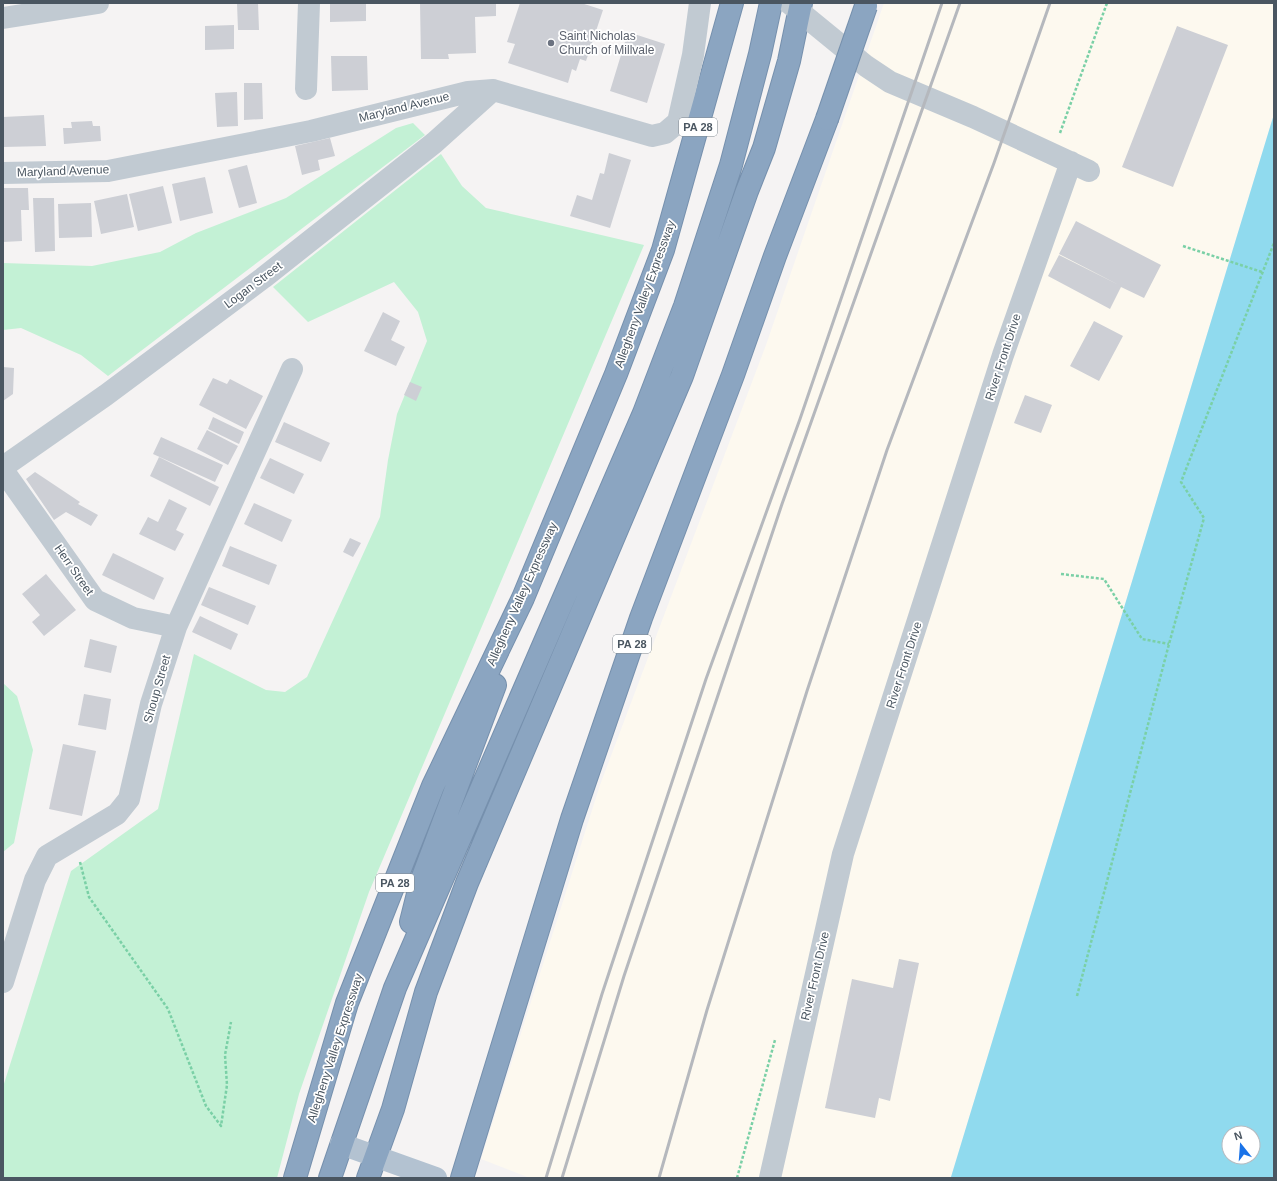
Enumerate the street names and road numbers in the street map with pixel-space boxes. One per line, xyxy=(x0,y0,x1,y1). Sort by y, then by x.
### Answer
street label: Maryland Avenue xyxy=(357,89,451,125)
road number: PA 28 xyxy=(679,118,717,136)
street label: Maryland Avenue xyxy=(17,162,110,180)
street label: Allegheny Valley Expressway xyxy=(612,218,678,370)
street label: Logan Street xyxy=(221,258,285,311)
street label: River Front Drive xyxy=(982,311,1024,402)
street label: Allegheny Valley Expressway xyxy=(484,520,560,668)
street label: Herr Street xyxy=(51,542,97,599)
street label: River Front Drive xyxy=(883,619,925,710)
road number: PA 28 xyxy=(613,635,651,653)
street label: Shoup Street xyxy=(141,653,174,725)
road number: PA 28 xyxy=(376,874,414,892)
street label: River Front Drive xyxy=(798,930,832,1022)
street label: Allegheny Valley Expressway xyxy=(304,972,366,1124)

